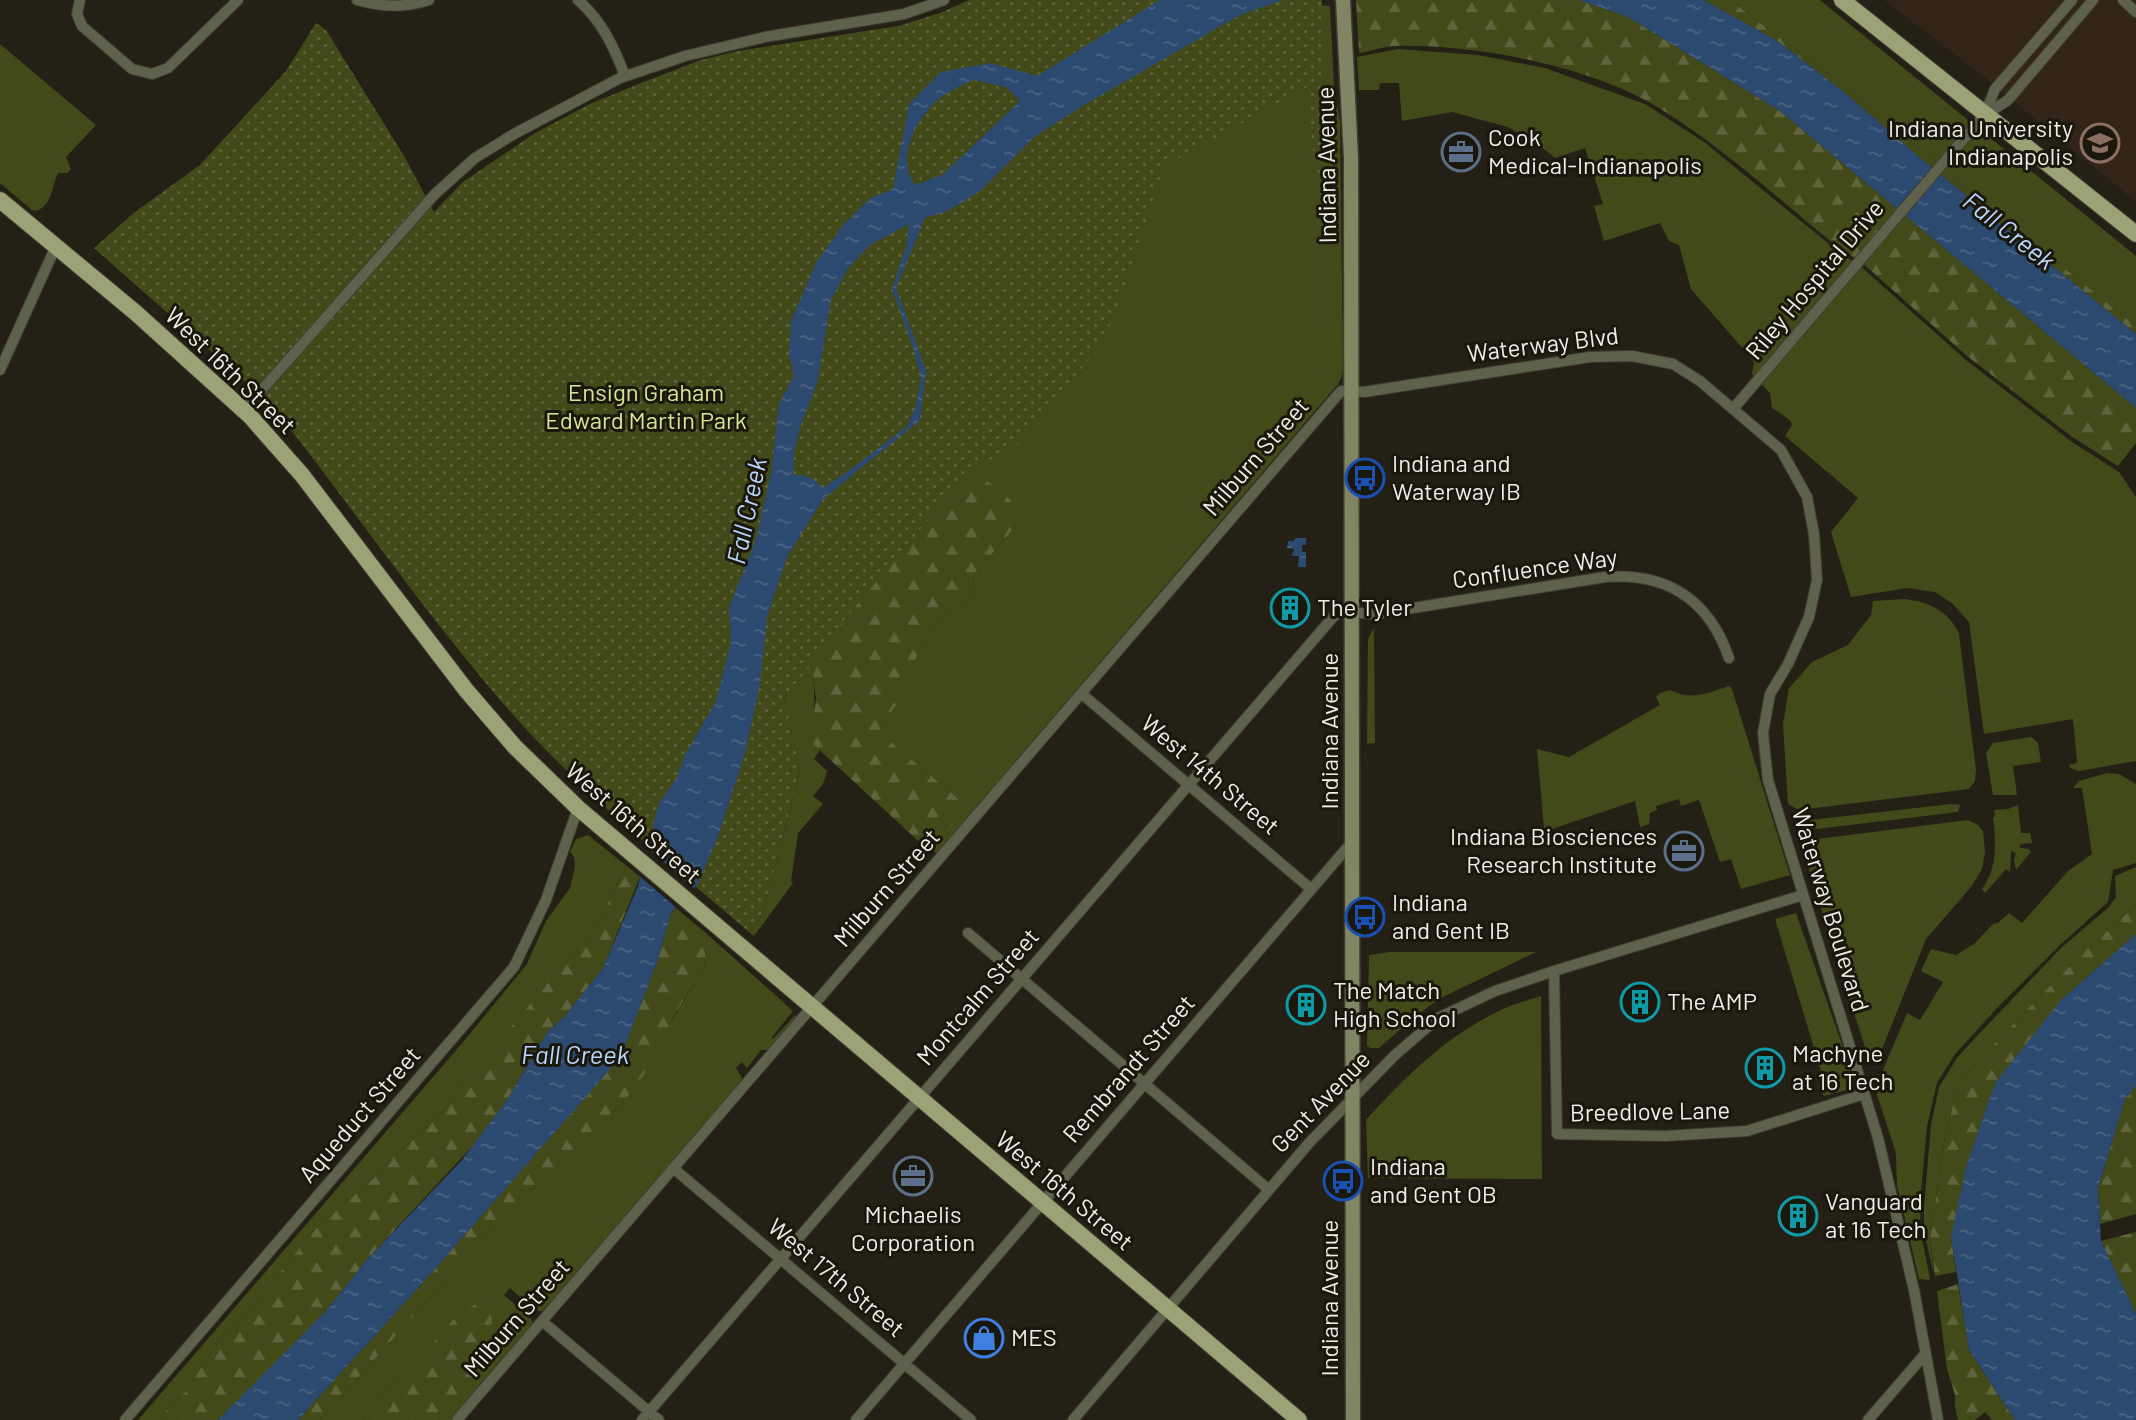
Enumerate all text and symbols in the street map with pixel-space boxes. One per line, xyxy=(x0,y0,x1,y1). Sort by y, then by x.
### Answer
street label: Indiana Avenue xyxy=(1310,86,1341,244)
place label: Indiana University Indianapolis xyxy=(1888,113,2073,170)
place label: Cook Medical-Indianapolis xyxy=(1488,122,1702,179)
school or university icon: Indiana University Indianapolis xyxy=(2079,122,2121,164)
office icon: Cook Medical-Indianapolis xyxy=(1440,131,1482,173)
water label: Fall Creek xyxy=(1958,184,2062,276)
street label: Riley Hospital Drive xyxy=(1739,193,1889,365)
street label: West 16th Street xyxy=(160,300,302,439)
street label: Waterway Blvd xyxy=(1465,320,1620,367)
park label: Ensign Graham Edward Martin Park xyxy=(545,377,747,434)
street label: Milburn Street xyxy=(1196,391,1314,521)
place label: Indiana and Waterway IB xyxy=(1392,448,1521,505)
water label: Fall Creek xyxy=(719,454,772,567)
bus stop icon: Indiana and Waterway IB xyxy=(1344,457,1386,499)
street label: Confluence Way xyxy=(1451,542,1619,593)
building icon: The Tyler xyxy=(1269,587,1311,629)
place label: The Tyler xyxy=(1317,592,1412,621)
street label: Indiana Avenue xyxy=(1314,653,1343,809)
street label: West 14th Street xyxy=(1136,708,1286,840)
street label: West 16th Street xyxy=(560,755,708,889)
street label: Waterway Boulevard xyxy=(1787,804,1876,1015)
place label: Indiana Biosciences Research Institute xyxy=(1450,821,1657,878)
street label: Milburn Street xyxy=(827,822,945,952)
office icon: Indiana Biosciences Research Institute xyxy=(1663,830,1705,872)
place label: Indiana and Gent IB xyxy=(1392,887,1510,944)
bus stop icon: Indiana and Gent IB xyxy=(1344,896,1386,938)
street label: Montcalm Street xyxy=(910,922,1044,1070)
place label: The Match High School xyxy=(1333,975,1456,1032)
building icon: The AMP xyxy=(1619,981,1661,1023)
building icon: The Match High School xyxy=(1285,984,1327,1026)
place label: The AMP xyxy=(1667,986,1757,1015)
street label: Rembrandt Street xyxy=(1056,988,1200,1148)
water label: Fall Creek xyxy=(521,1038,629,1069)
place label: Machyne at 16 Tech xyxy=(1792,1038,1893,1095)
street label: Aqueduct Street xyxy=(292,1040,426,1188)
street label: Gent Avenue xyxy=(1264,1044,1376,1158)
building icon: Machyne at 16 Tech xyxy=(1744,1047,1786,1089)
street label: Breedlove Lane xyxy=(1569,1095,1730,1126)
street label: West 16th Street xyxy=(990,1124,1140,1256)
place label: Indiana and Gent OB xyxy=(1370,1151,1497,1208)
office icon: Michaelis Corporation xyxy=(892,1155,934,1197)
bus stop icon: Indiana and Gent OB xyxy=(1322,1160,1364,1202)
place label: Vanguard at 16 Tech xyxy=(1825,1186,1926,1243)
building icon: Vanguard at 16 Tech xyxy=(1777,1195,1819,1237)
place label: Michaelis Corporation xyxy=(851,1199,975,1256)
street label: West 17th Street xyxy=(763,1211,911,1342)
street label: Indiana Avenue xyxy=(1314,1220,1343,1376)
street label: Milburn Street xyxy=(457,1252,575,1382)
shop icon: MES xyxy=(963,1317,1005,1359)
place label: MES xyxy=(1011,1322,1057,1351)

